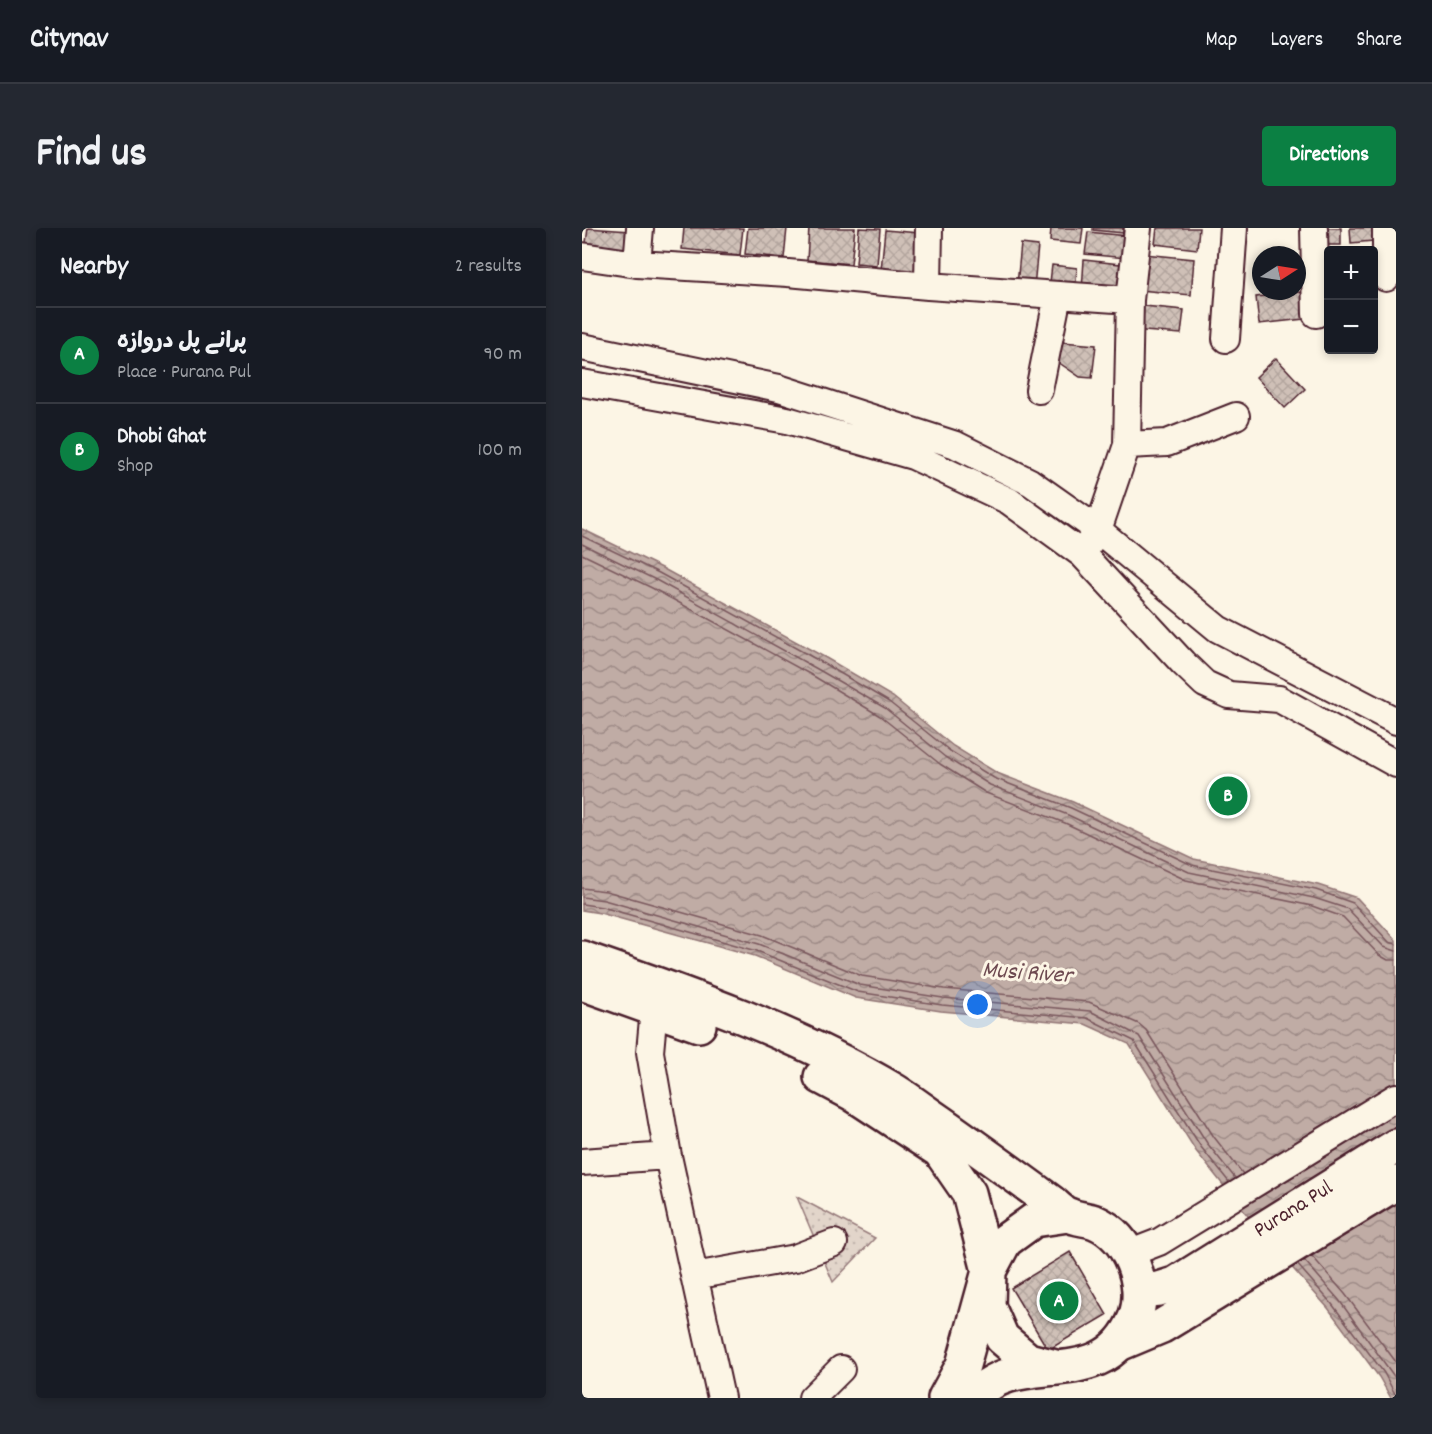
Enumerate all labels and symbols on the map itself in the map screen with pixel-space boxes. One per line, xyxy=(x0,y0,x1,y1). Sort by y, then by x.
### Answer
north arrow xyxy=(1252,246,1306,300)
pin: B xyxy=(1208,774,1248,818)
water label: Musi River xyxy=(981,954,1076,994)
your location xyxy=(963,990,992,1019)
street label: Purana Pul xyxy=(1248,1173,1340,1247)
pin: A xyxy=(1040,1278,1078,1324)

